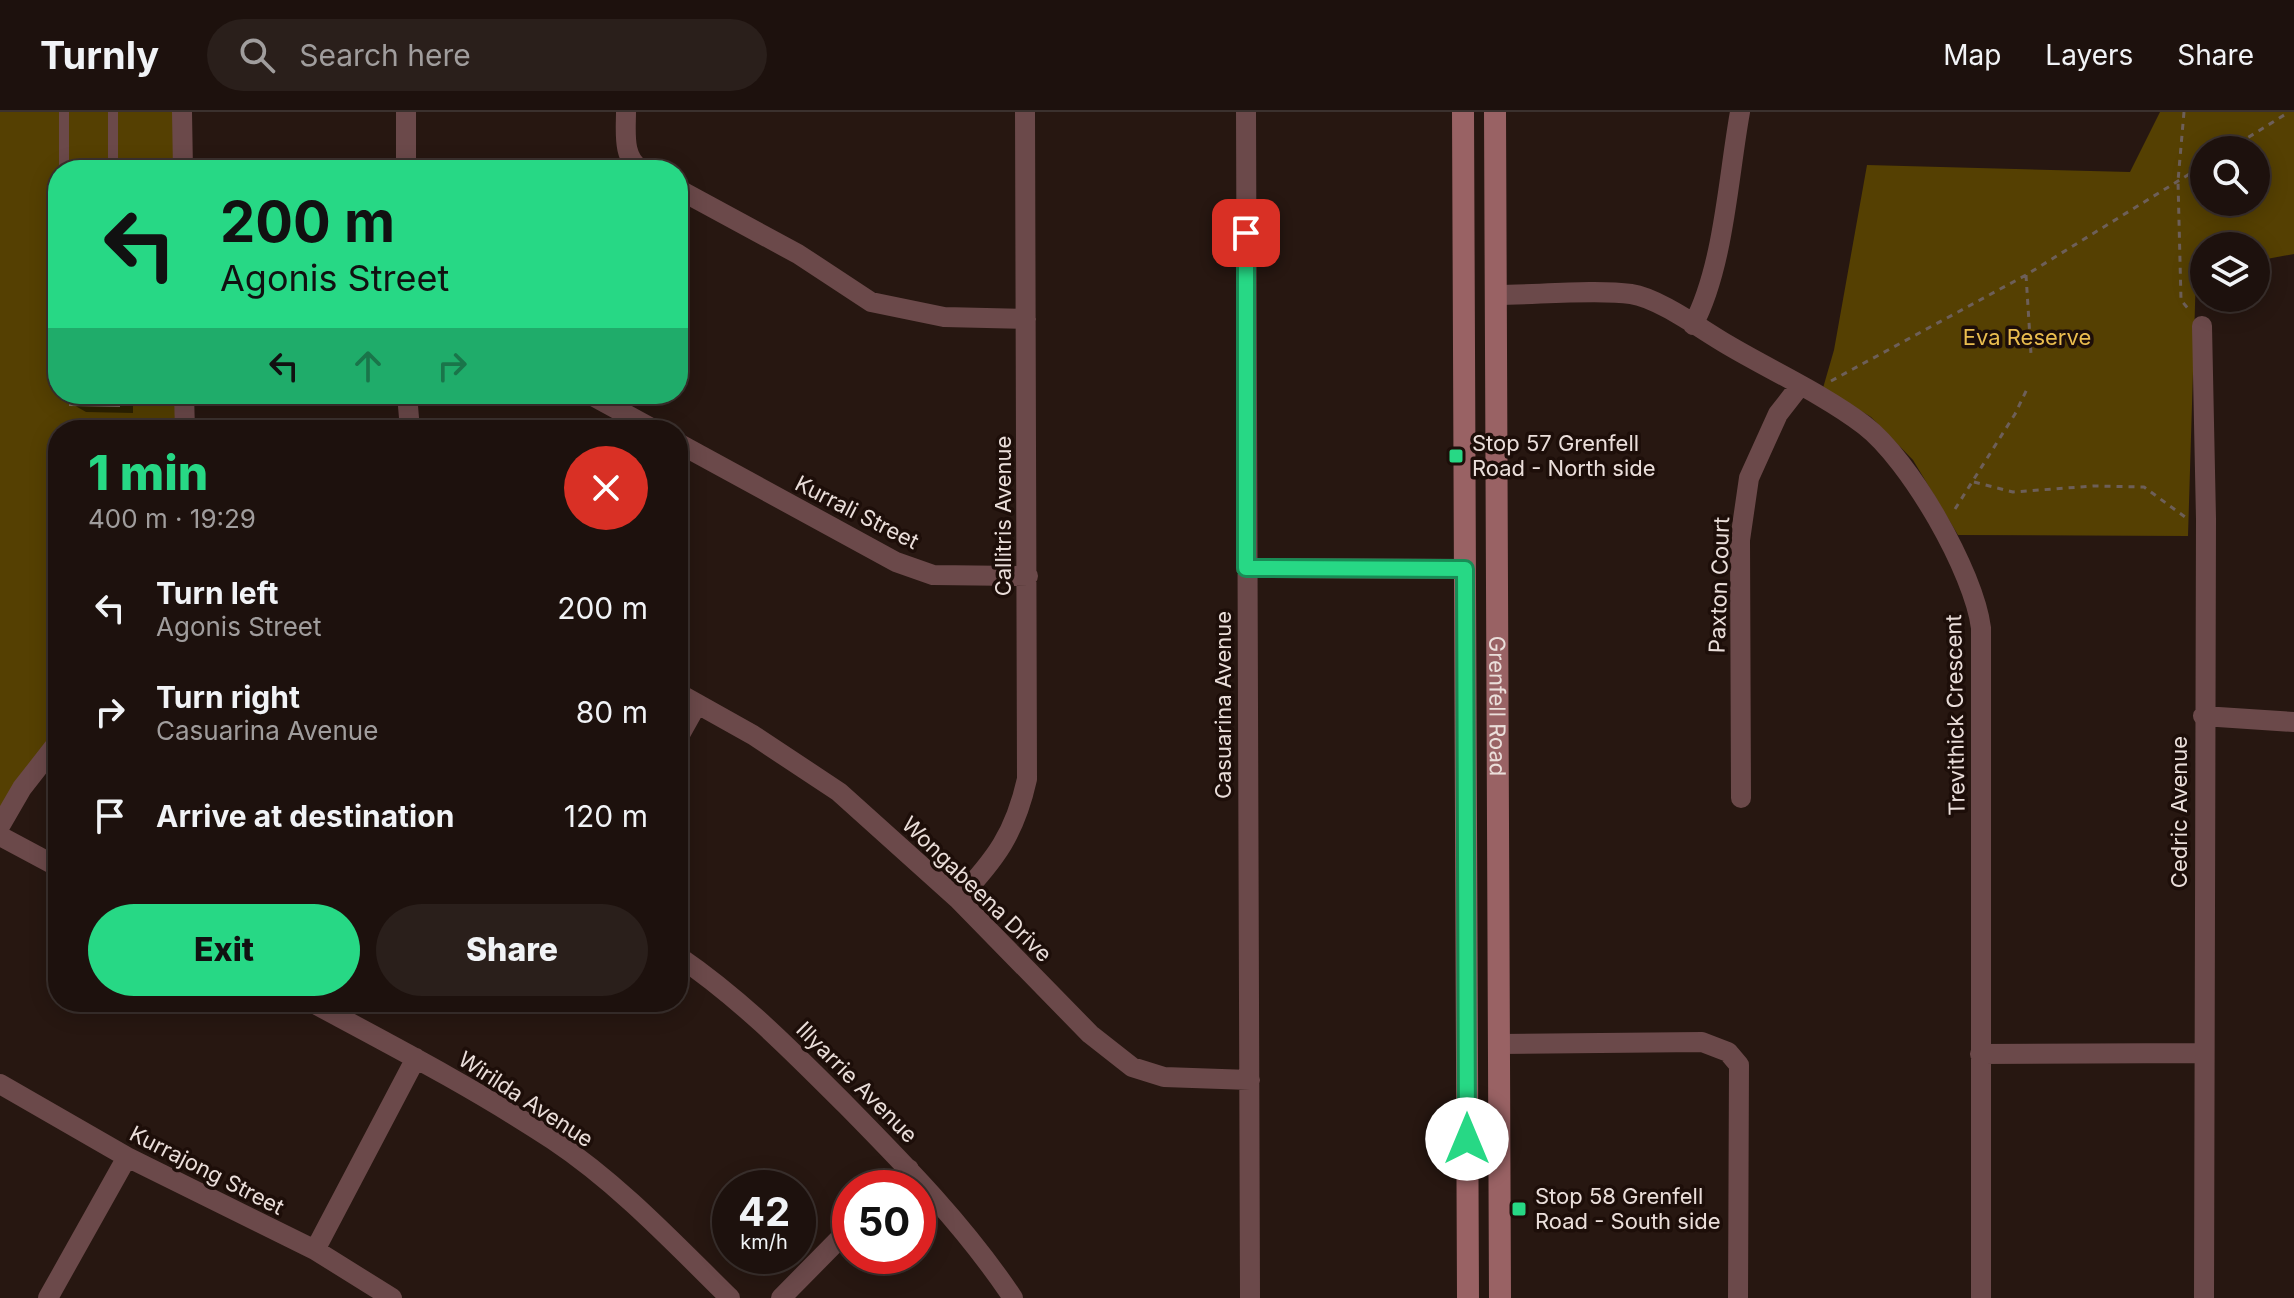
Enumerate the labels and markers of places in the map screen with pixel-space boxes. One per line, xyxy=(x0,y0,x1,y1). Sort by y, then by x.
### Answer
pin xyxy=(1212,199,1280,267)
place label: Stop 57 Grenfell Road - North side xyxy=(1472,430,1656,481)
marker: Stop 57 Grenfell Road - North side xyxy=(1447,447,1465,465)
place label: Stop 58 Grenfell Road - South side xyxy=(1535,1183,1721,1234)
marker: Stop 58 Grenfell Road - South side xyxy=(1510,1200,1528,1218)

